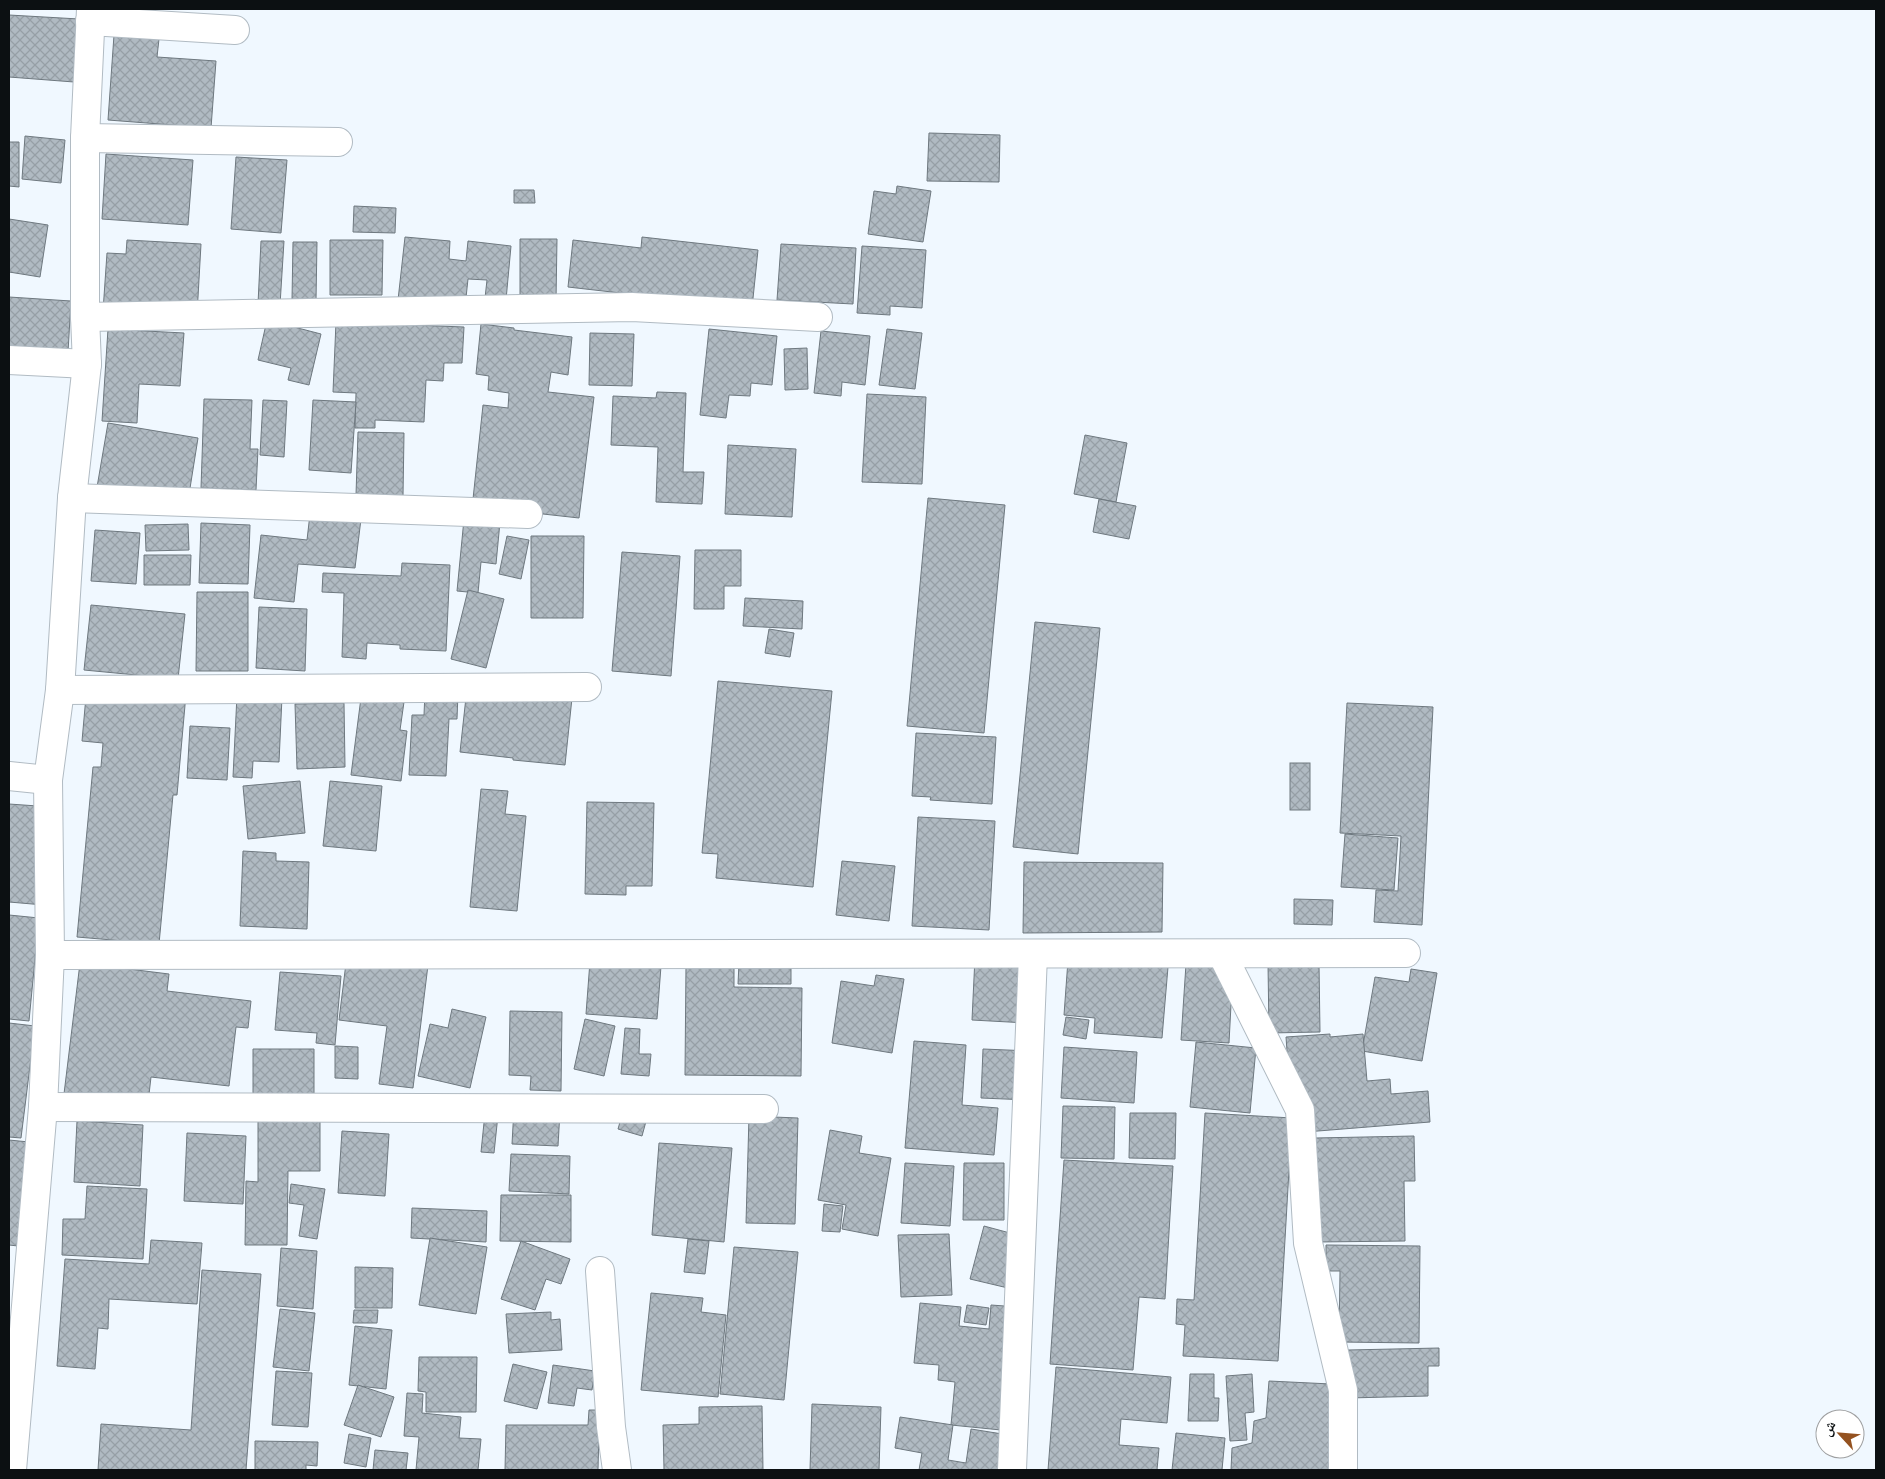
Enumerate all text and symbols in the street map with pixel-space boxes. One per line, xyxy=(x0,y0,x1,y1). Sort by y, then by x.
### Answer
north arrow xyxy=(1815,1409,1865,1459)
text: ش xyxy=(1818,1418,1840,1439)

